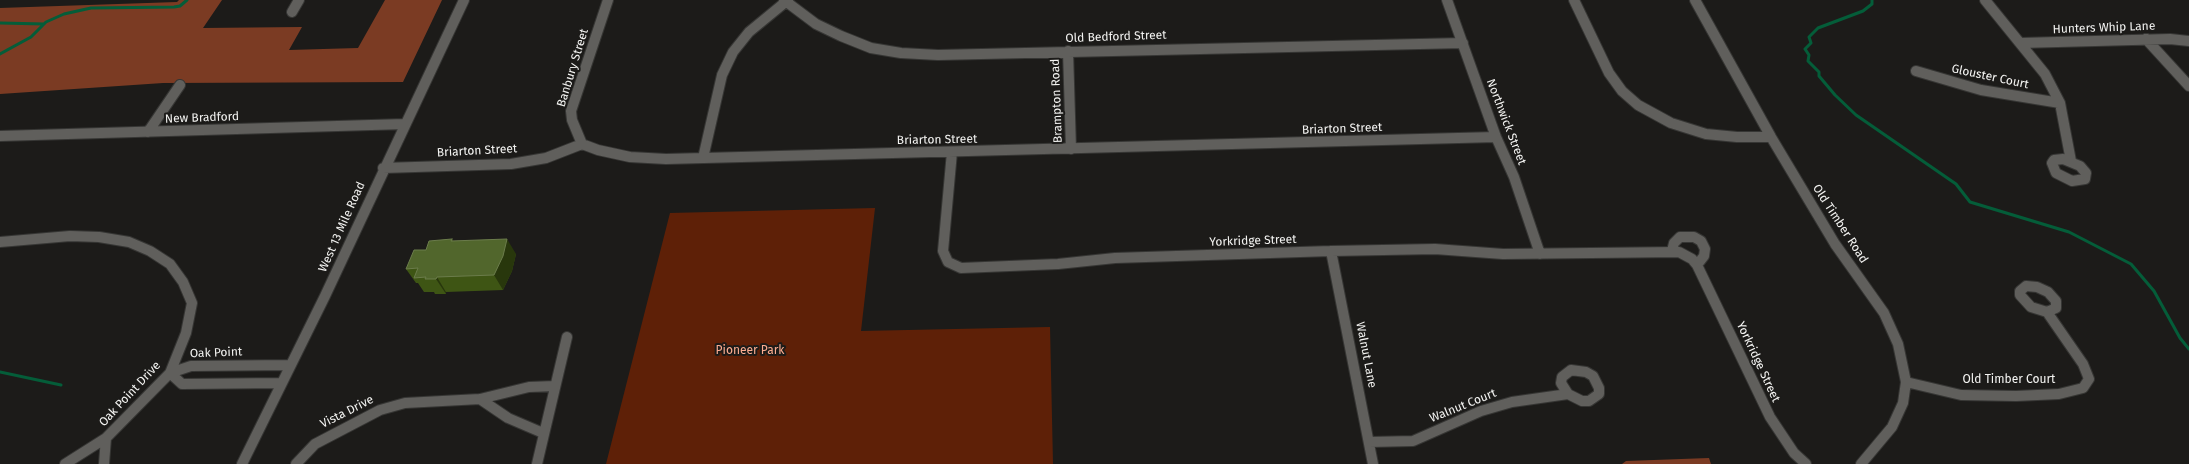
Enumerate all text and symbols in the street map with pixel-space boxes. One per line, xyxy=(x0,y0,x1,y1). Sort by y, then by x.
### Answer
street label: Hunters Whip Lane xyxy=(2052,19,2156,37)
street label: Banbury Street xyxy=(554,27,592,109)
street label: Old Bedford Street xyxy=(1065,28,1167,46)
street label: Brampton Road xyxy=(1048,59,1066,143)
street label: Glouster Court xyxy=(1950,62,2030,92)
street label: Northwick Street xyxy=(1483,77,1529,167)
street label: New Bradford xyxy=(165,110,239,126)
street label: Briarton Street xyxy=(1302,120,1382,138)
street label: Briarton Street xyxy=(897,132,977,148)
street label: Briarton Street xyxy=(436,142,518,160)
street label: West 13 Mile Road xyxy=(316,180,368,274)
street label: Old Timber Road xyxy=(1809,182,1871,266)
street label: Yorkridge Street xyxy=(1209,232,1297,250)
street label: Yorkridge Street xyxy=(1733,319,1783,405)
street label: Walnut Lane xyxy=(1353,321,1379,389)
park label: Pioneer Park xyxy=(716,344,784,358)
street label: Oak Point xyxy=(190,345,242,361)
street label: Oak Point Drive xyxy=(96,358,164,430)
street label: Old Timber Court xyxy=(1963,373,2055,387)
street label: Walnut Court xyxy=(1428,386,1498,426)
street label: Vista Drive xyxy=(318,392,376,432)

